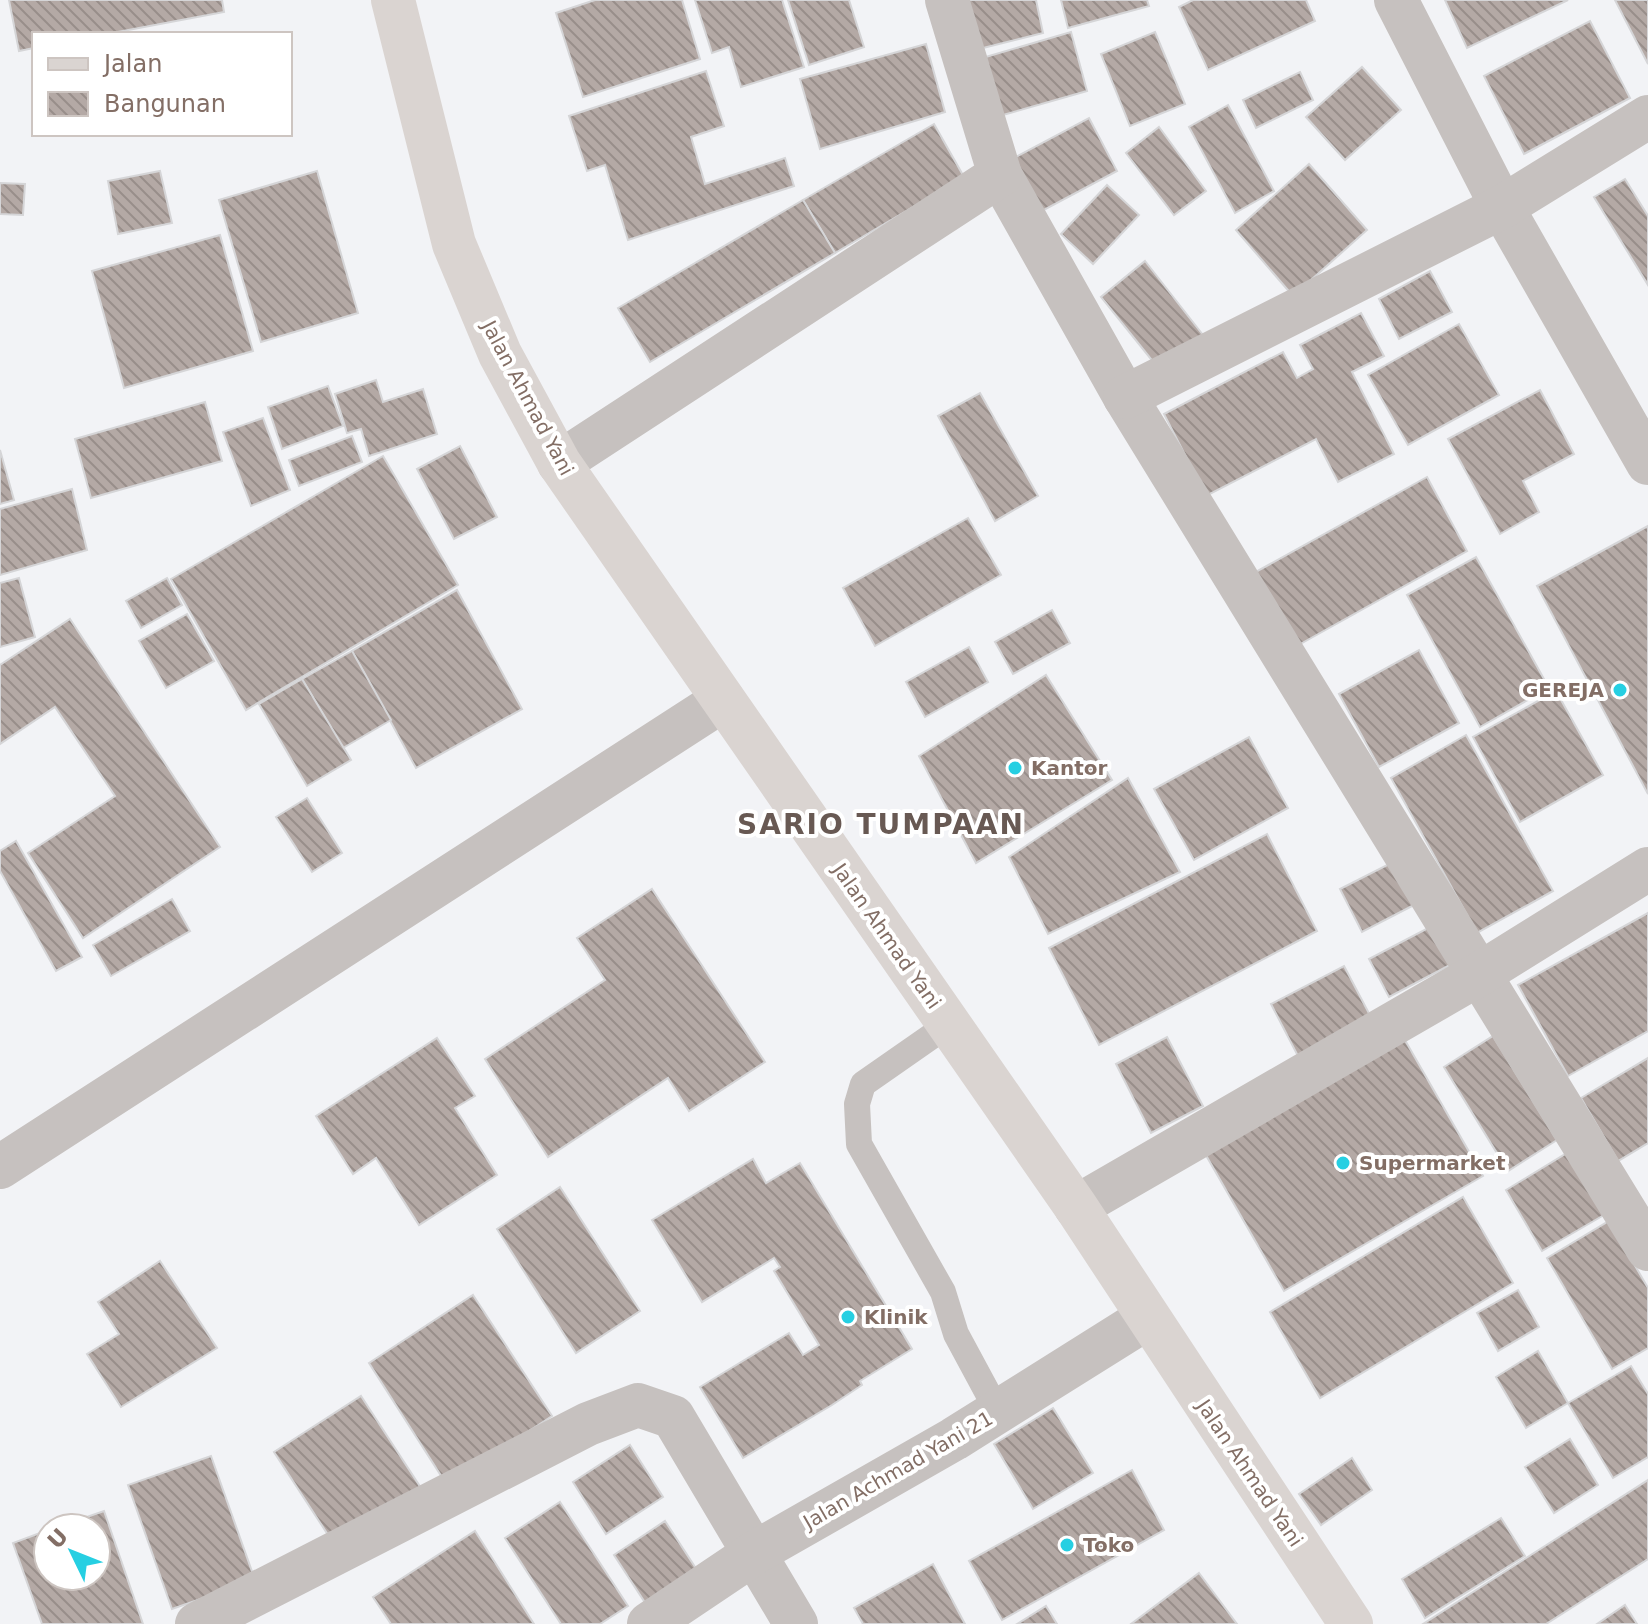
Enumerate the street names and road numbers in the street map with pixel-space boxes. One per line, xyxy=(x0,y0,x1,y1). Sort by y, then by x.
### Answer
street label: Jalan Ahmad Yani xyxy=(476,315,579,480)
street label: Jalan Ahmad Yani xyxy=(827,857,946,1013)
street label: Jalan Ahmad Yani xyxy=(1191,1393,1308,1551)
street label: Jalan Achmad Yani 21 xyxy=(797,1406,997,1535)

